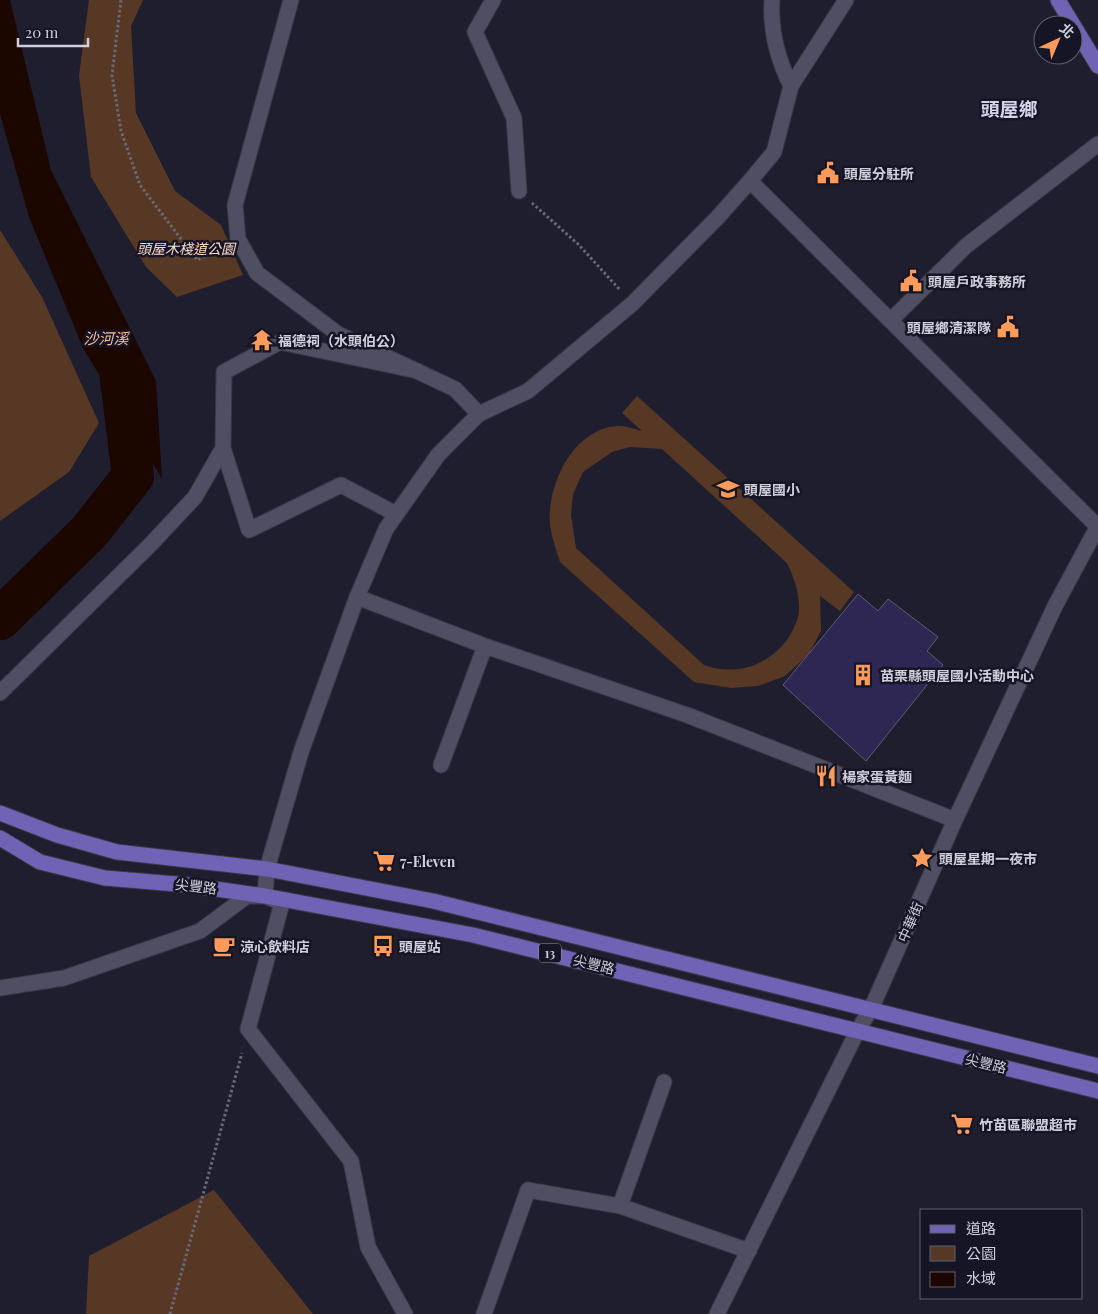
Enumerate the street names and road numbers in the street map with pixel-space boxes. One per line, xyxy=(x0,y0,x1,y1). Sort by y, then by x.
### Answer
street label: 尖豐路 xyxy=(174,874,218,898)
street label: 中華街 xyxy=(893,899,927,945)
road number: 13 xyxy=(539,944,561,962)
street label: 尖豐路 xyxy=(571,950,617,978)
street label: 尖豐路 xyxy=(963,1049,1009,1077)

